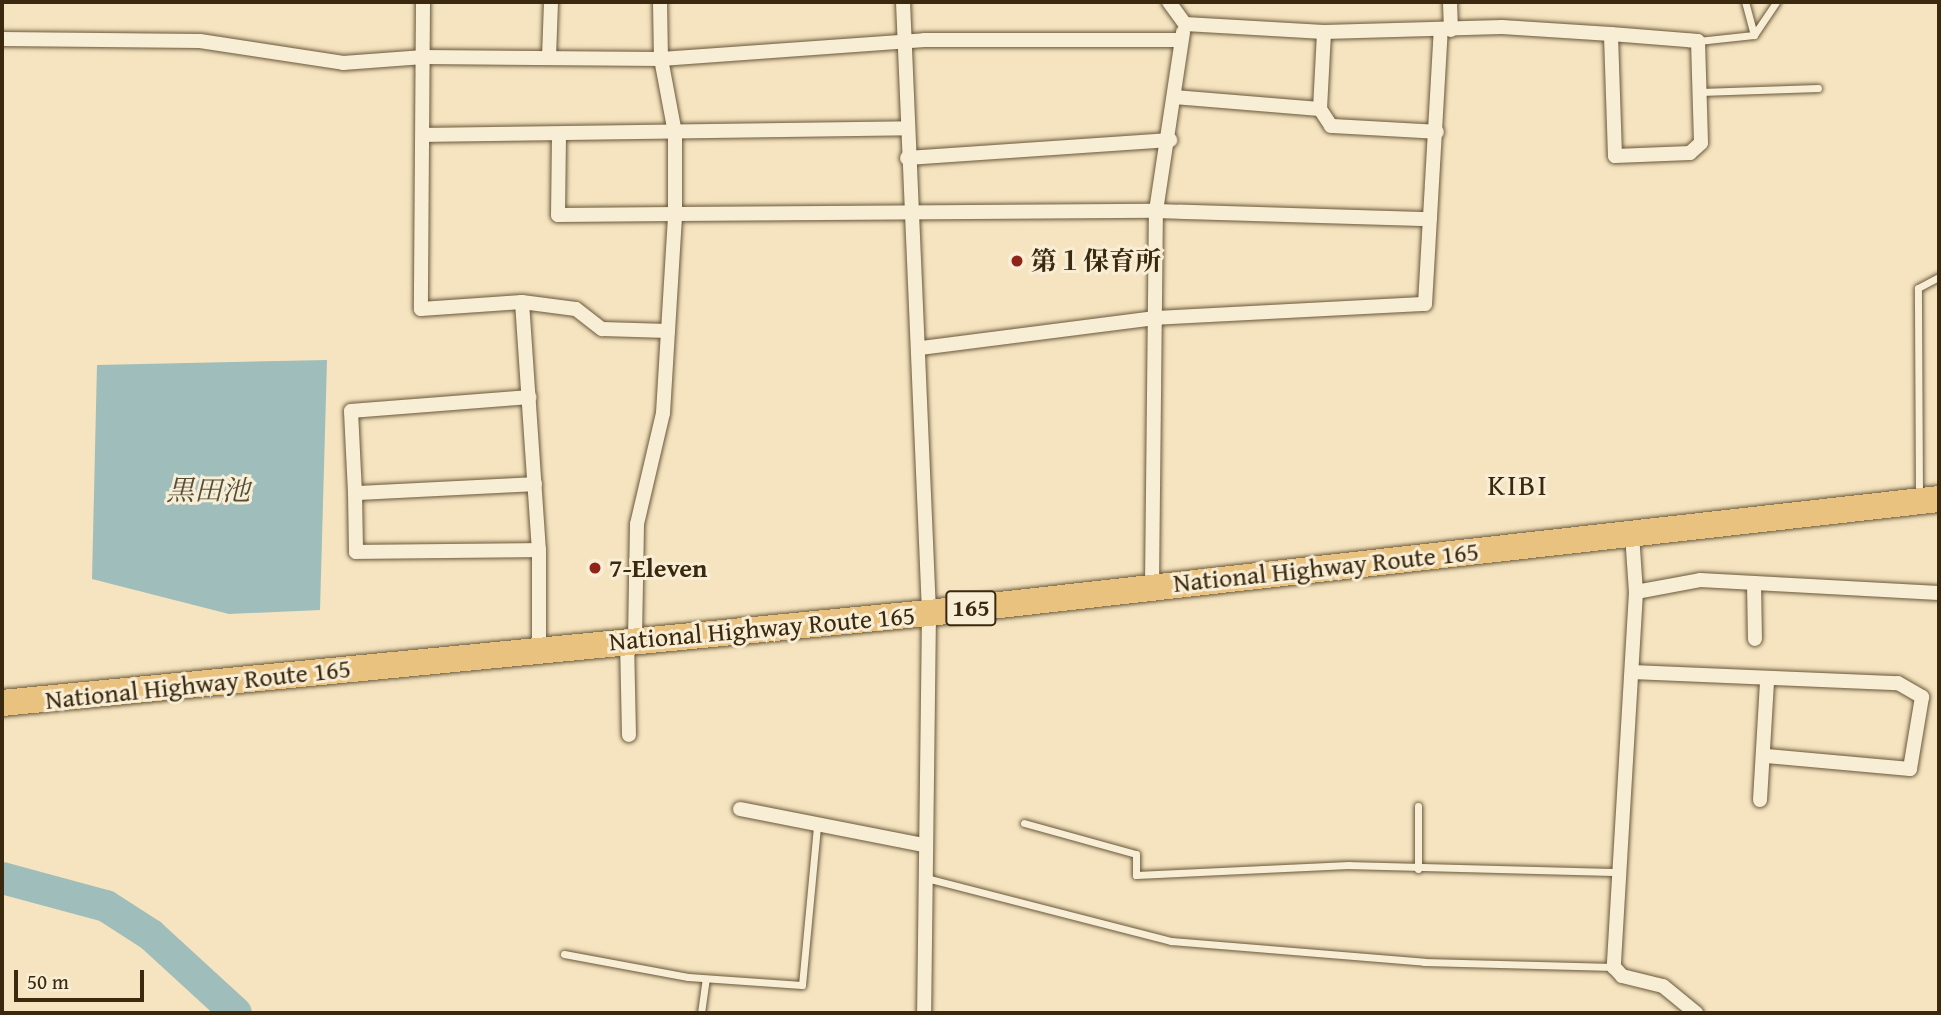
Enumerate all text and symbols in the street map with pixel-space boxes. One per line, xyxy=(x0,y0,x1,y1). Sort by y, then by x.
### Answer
place label: 第１保育所 xyxy=(1031,245,1161,277)
marker: 第１保育所 xyxy=(1009,253,1025,269)
district label: KIBI xyxy=(1488,466,1548,502)
water label: 黒田池 xyxy=(166,473,250,507)
street label: National Highway Route 165 xyxy=(1172,535,1480,599)
place label: 7-Eleven xyxy=(609,552,707,584)
marker: 7-Eleven xyxy=(587,560,603,576)
road number: 165 xyxy=(945,588,997,628)
street label: National Highway Route 165 xyxy=(608,599,916,657)
street label: National Highway Route 165 xyxy=(44,652,352,716)
scale bar xyxy=(18,956,147,1000)
text: 50 m xyxy=(27,966,69,997)

